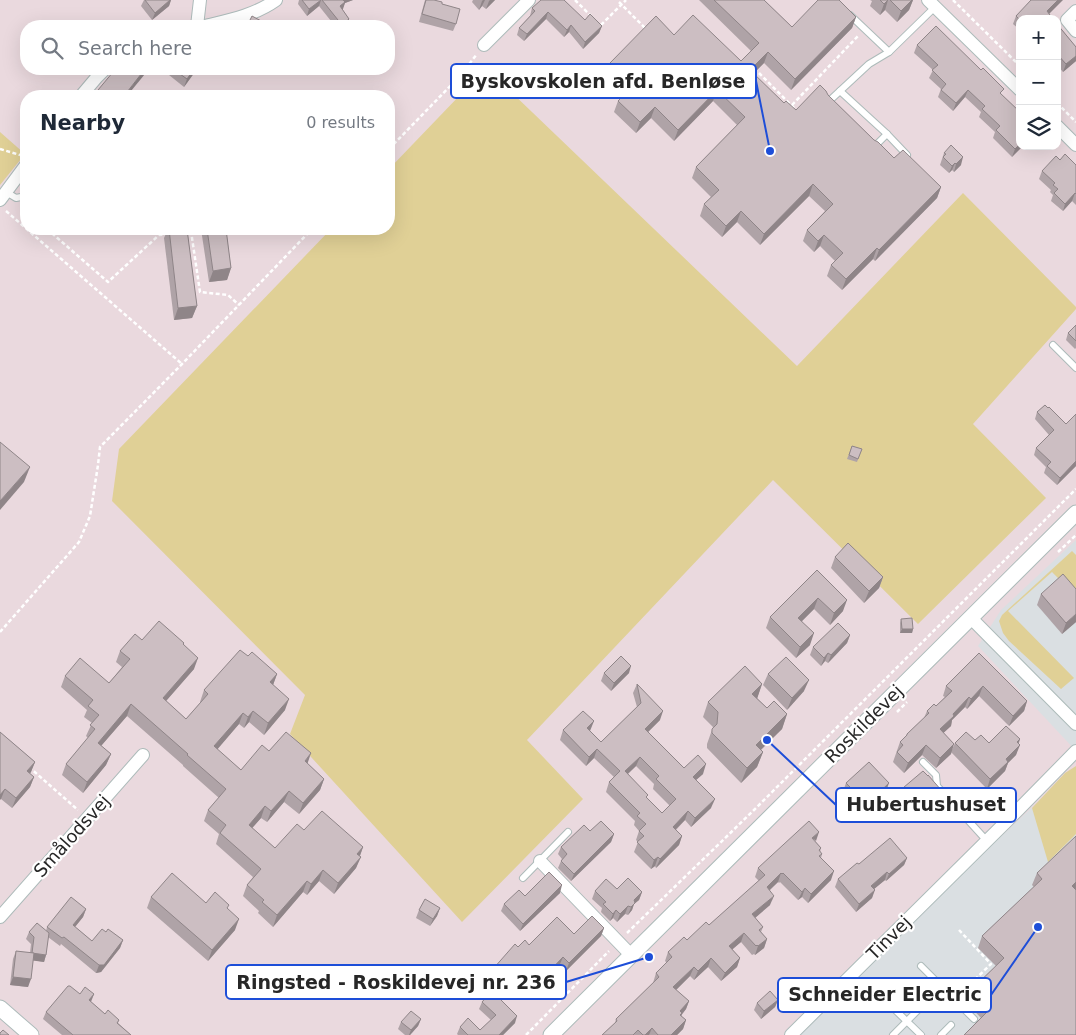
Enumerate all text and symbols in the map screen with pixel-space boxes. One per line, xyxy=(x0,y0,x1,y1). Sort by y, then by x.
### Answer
map controls xyxy=(1016,15,1061,150)
button: + xyxy=(1016,15,1061,60)
search box xyxy=(20,20,395,75)
icon: search xyxy=(38,34,66,62)
text: Search here xyxy=(78,37,192,59)
button: − xyxy=(1016,60,1061,105)
callout: Byskovskolen afd. Benløse xyxy=(451,64,756,98)
text: Byskovskolen afd. Benløse xyxy=(461,70,745,92)
button: layers xyxy=(1016,105,1061,150)
text: Nearby xyxy=(40,111,125,135)
text: 0 results xyxy=(306,113,375,132)
street label: Roskildevej xyxy=(820,680,907,767)
callout: Hubertushuset xyxy=(836,788,1016,822)
street label: Smålodsvej xyxy=(29,790,114,881)
text: Hubertushuset xyxy=(846,793,1006,815)
street label: Tinvej xyxy=(862,911,915,965)
callout: Ringsted - Roskildevej nr. 236 xyxy=(226,965,566,999)
text: Ringsted - Roskildevej nr. 236 xyxy=(236,971,556,993)
callout: Schneider Electric xyxy=(778,978,991,1012)
text: Schneider Electric xyxy=(788,983,982,1005)

